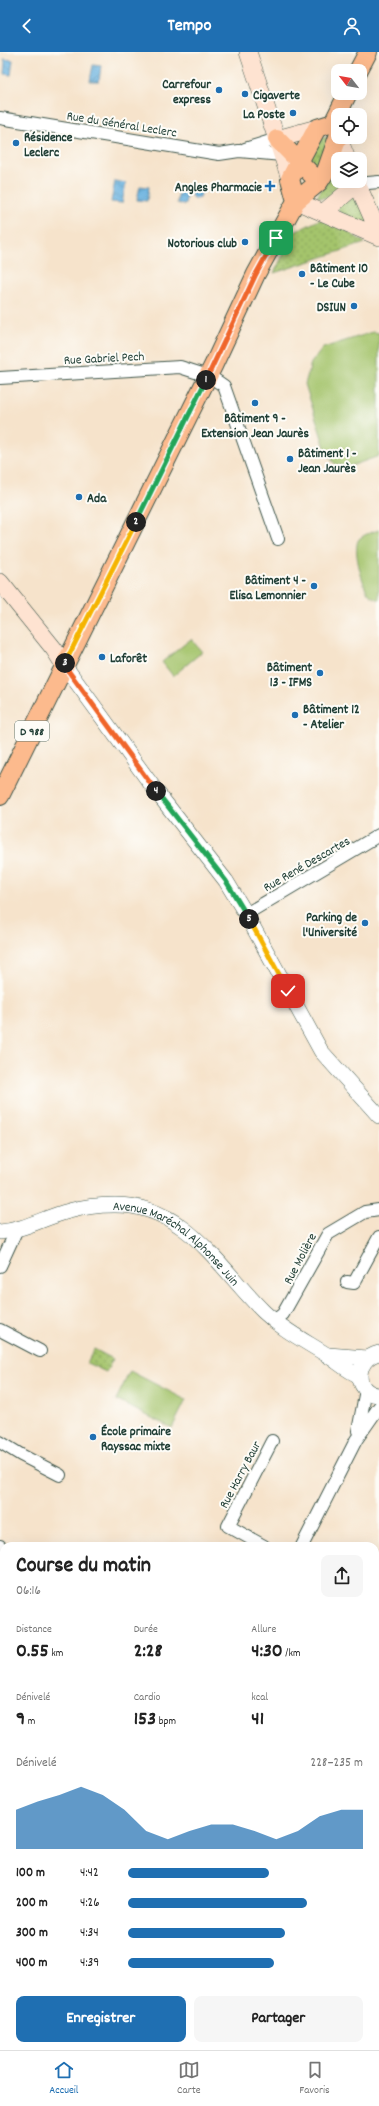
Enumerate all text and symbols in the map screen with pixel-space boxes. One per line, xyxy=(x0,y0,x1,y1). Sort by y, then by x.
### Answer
text: Tempo xyxy=(168,14,211,39)
icon: back xyxy=(16,15,38,37)
icon: person xyxy=(341,15,363,37)
north arrow xyxy=(331,64,367,100)
map controls xyxy=(331,64,367,188)
place label: Carrefour express xyxy=(162,76,212,110)
marker: Carrefour express xyxy=(214,85,224,95)
place label: Cigaverte xyxy=(253,87,300,106)
marker: Cigaverte xyxy=(240,89,250,99)
place label: La Poste xyxy=(243,106,285,125)
street label: Rue du Général Leclerc xyxy=(65,107,178,144)
marker: La Poste xyxy=(288,108,298,118)
button: locate xyxy=(331,108,367,144)
place label: Résidence Leclerc xyxy=(24,129,73,163)
marker: Résidence Leclerc xyxy=(11,138,21,148)
button: layers xyxy=(331,152,367,188)
place label: Angles Pharmacie xyxy=(175,179,262,198)
marker: Angles Pharmacie xyxy=(265,181,275,191)
pin xyxy=(259,221,293,255)
icon: arrive xyxy=(265,227,287,249)
place label: Notorious club xyxy=(168,235,237,254)
marker: Notorious club xyxy=(240,237,250,247)
place label: Bâtiment 10 - Le Cube xyxy=(310,260,368,294)
marker: Bâtiment 10 - Le Cube xyxy=(297,269,307,279)
place label: DSIUN xyxy=(317,299,346,318)
marker: DSIUN xyxy=(349,301,359,311)
street label: Rue Gabriel Pech xyxy=(63,348,145,371)
pin: 1 xyxy=(196,370,216,390)
text: 1 xyxy=(205,372,207,388)
marker: Bâtiment 9 - Extension Jean Jaurès xyxy=(250,398,260,408)
place label: Bâtiment 9 - Extension Jean Jaurès xyxy=(201,410,309,444)
place label: Bâtiment 1 - Jean Jaurès xyxy=(298,445,357,479)
marker: Bâtiment 1 - Jean Jaurès xyxy=(285,454,295,464)
place label: Ada xyxy=(87,490,107,509)
marker: Ada xyxy=(74,492,84,502)
pin: 2 xyxy=(126,512,146,532)
text: 2 xyxy=(134,514,138,530)
place label: Bâtiment 4 - Elisa Lemonnier xyxy=(229,572,307,606)
marker: Bâtiment 4 - Elisa Lemonnier xyxy=(309,581,319,591)
place label: Laforêt xyxy=(110,650,147,669)
marker: Laforêt xyxy=(97,652,107,662)
pin: 3 xyxy=(55,653,75,673)
text: 3 xyxy=(63,655,67,671)
place label: Bâtiment 13 - IFMS xyxy=(267,659,312,693)
marker: Bâtiment 13 - IFMS xyxy=(315,668,325,678)
place label: Bâtiment 12 - Atelier xyxy=(303,701,360,735)
marker: Bâtiment 12 - Atelier xyxy=(290,710,300,720)
road number: D 988 xyxy=(15,721,49,741)
pin: 4 xyxy=(146,781,166,801)
text: 4 xyxy=(154,783,158,799)
street label: Rue René Descartes xyxy=(260,833,354,898)
pin: 5 xyxy=(239,909,259,929)
place label: Parking de l'Université xyxy=(302,909,357,943)
text: 5 xyxy=(246,911,252,927)
marker: Parking de l'Université xyxy=(360,918,370,928)
pin xyxy=(271,974,305,1008)
icon: check xyxy=(277,980,299,1002)
street label: Avenue Maréchal Alphonse Juin xyxy=(113,1198,243,1291)
street label: Rue Molière xyxy=(280,1230,323,1288)
place label: École primaire Rayssac mixte xyxy=(101,1423,171,1457)
marker: École primaire Rayssac mixte xyxy=(88,1432,98,1442)
street label: Rue Harry Baur xyxy=(215,1438,267,1512)
text: Course du matin xyxy=(16,1551,151,1582)
button: share xyxy=(321,1555,363,1597)
text: 06:16 xyxy=(16,1582,41,1601)
text: Distance xyxy=(16,1622,52,1638)
text: Durée xyxy=(134,1622,158,1638)
text: Allure xyxy=(251,1622,276,1638)
text: 0.55 xyxy=(16,1638,49,1666)
text: 2:28 xyxy=(134,1638,162,1666)
text: 4:30 xyxy=(251,1638,283,1666)
text: km xyxy=(49,1646,63,1662)
text: /km xyxy=(283,1646,300,1662)
text: Dénivelé xyxy=(16,1690,50,1706)
text: Cardio xyxy=(134,1690,160,1706)
text: kcal xyxy=(251,1690,268,1706)
text: 9 xyxy=(16,1706,25,1734)
text: 153 xyxy=(134,1706,156,1734)
text: 41 xyxy=(251,1706,264,1734)
text: m xyxy=(25,1714,35,1730)
text: bpm xyxy=(156,1714,176,1730)
text: Dénivelé xyxy=(16,1754,57,1773)
text: 228–235 m xyxy=(311,1754,363,1773)
text: 100 m xyxy=(16,1864,45,1883)
text: 4:42 xyxy=(80,1864,99,1883)
text: 200 m xyxy=(16,1894,48,1913)
text: 4:26 xyxy=(80,1894,100,1913)
text: 300 m xyxy=(16,1924,48,1943)
text: 4:34 xyxy=(80,1924,99,1943)
text: 400 m xyxy=(16,1954,47,1973)
text: 4:39 xyxy=(80,1954,99,1973)
button: Enregistrer xyxy=(16,1996,186,2042)
button: Partager xyxy=(194,1996,363,2042)
tab: Accueil xyxy=(49,2059,78,2099)
tab: Carte xyxy=(177,2059,201,2099)
tab: Favoris xyxy=(299,2059,330,2099)

